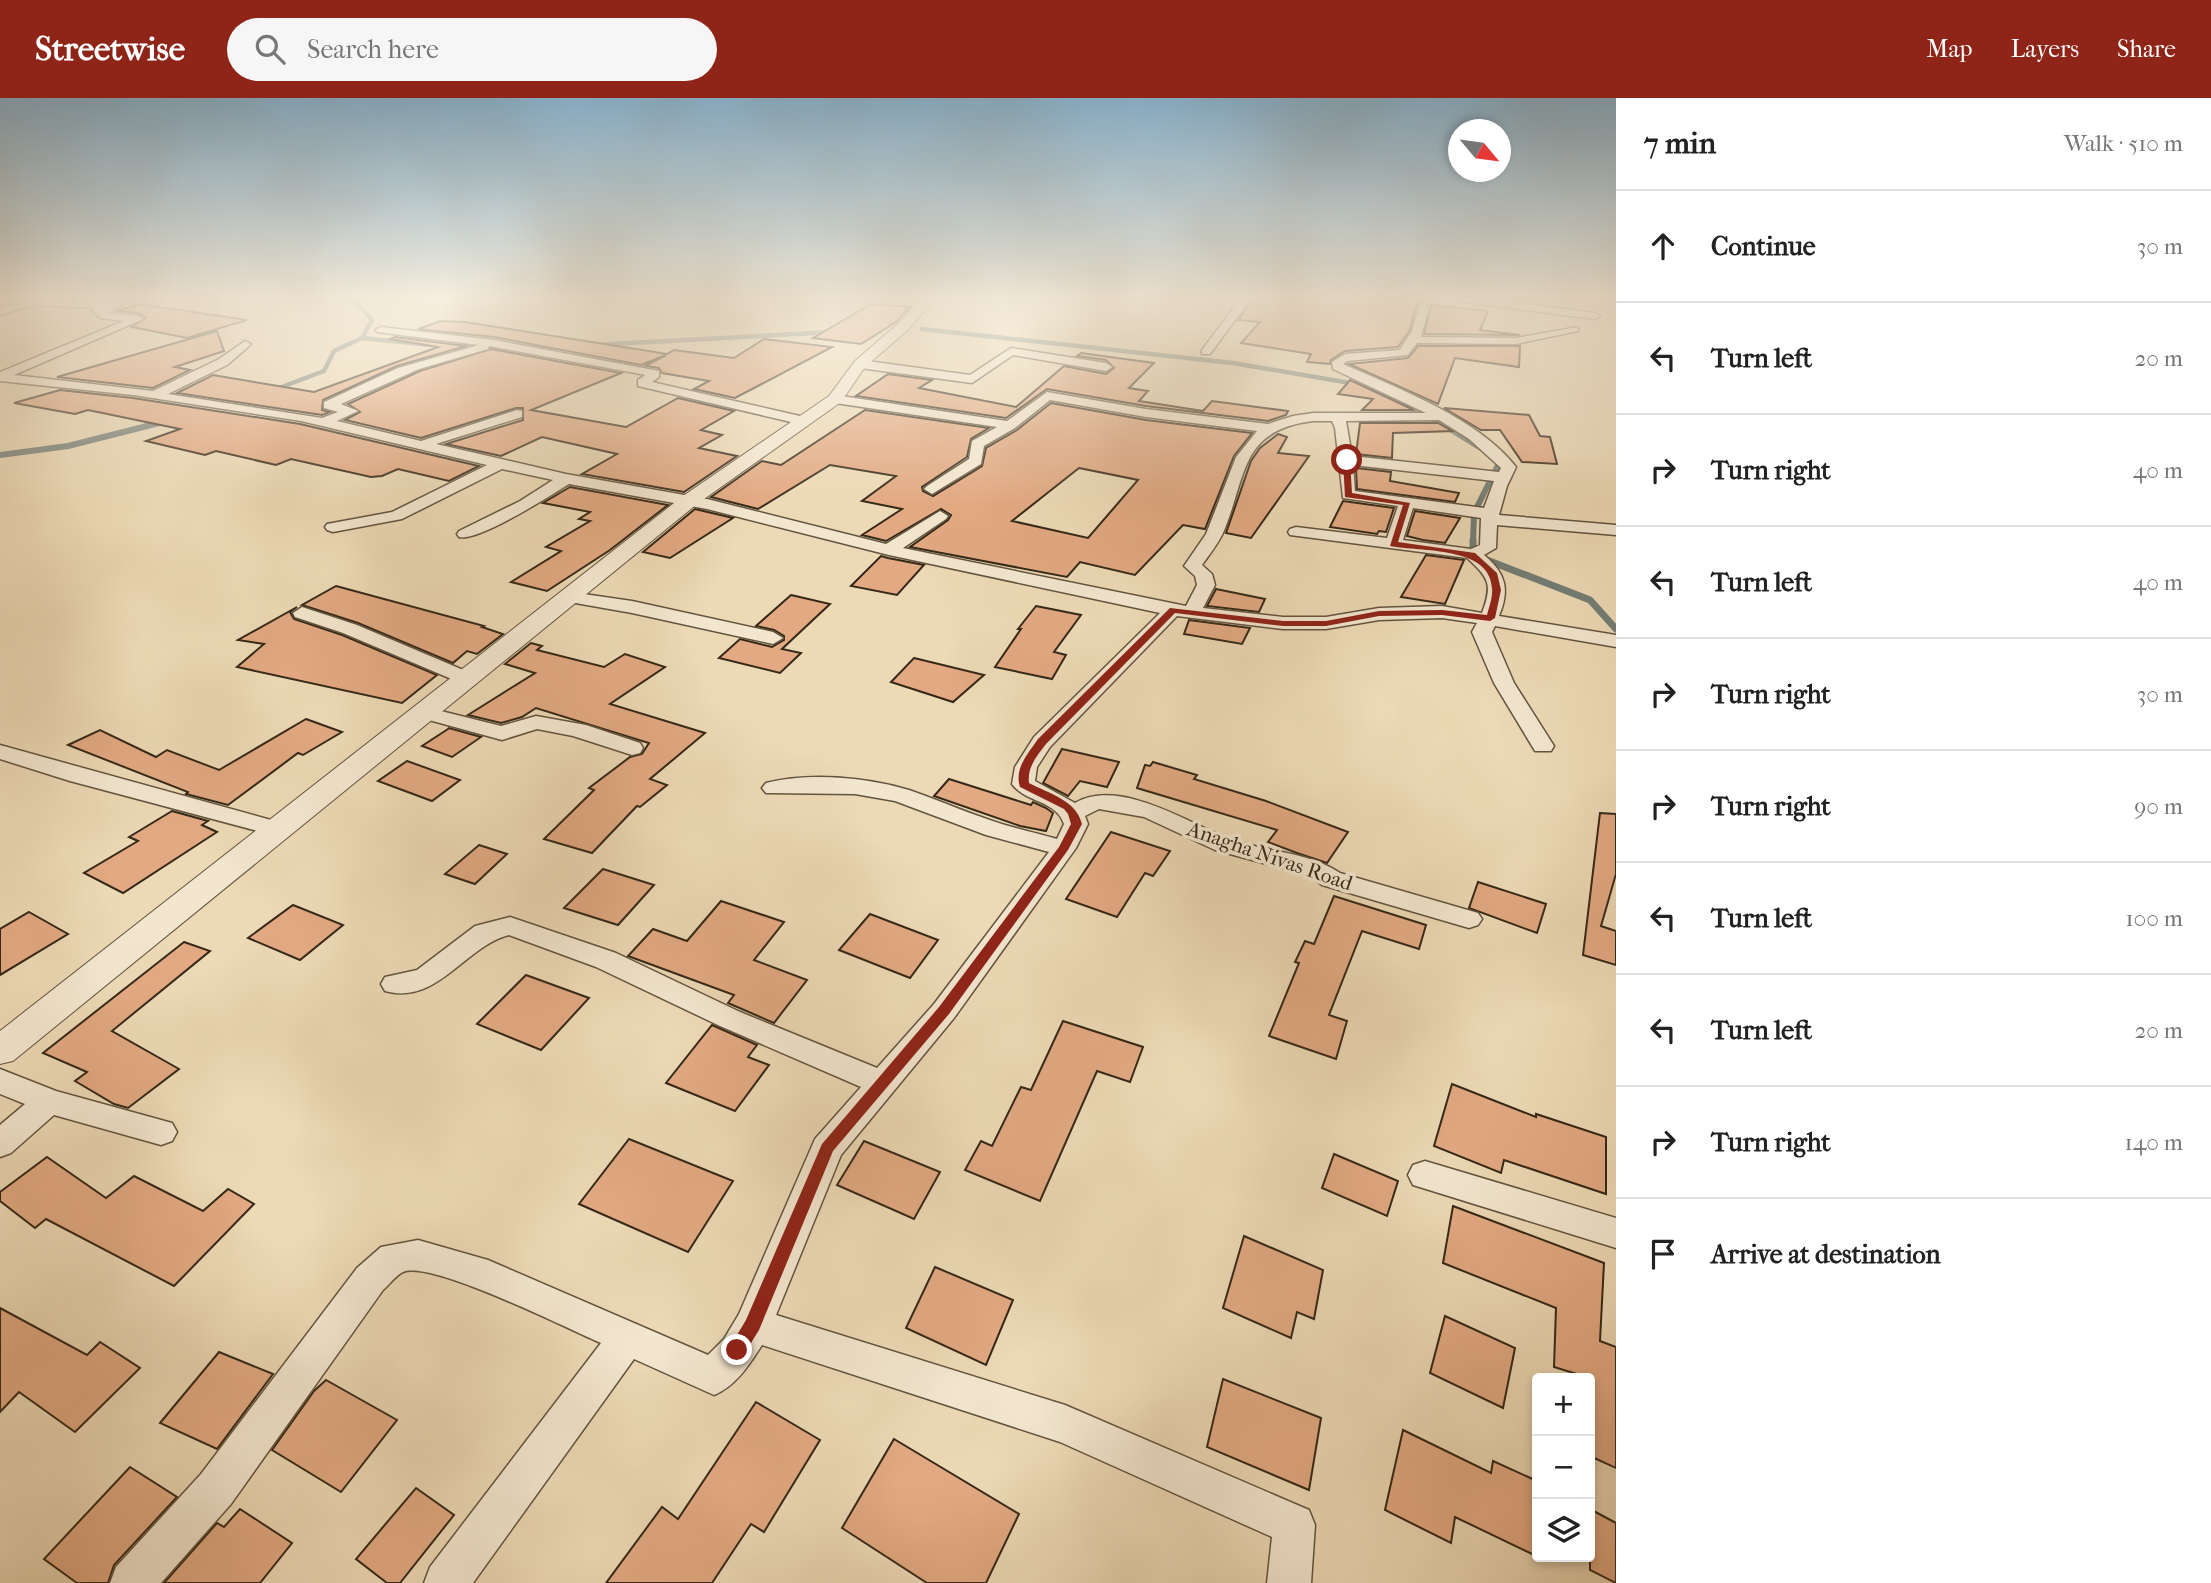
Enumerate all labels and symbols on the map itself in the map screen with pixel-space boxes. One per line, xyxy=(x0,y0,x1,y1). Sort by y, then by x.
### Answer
north arrow xyxy=(1448,119,1511,182)
route start xyxy=(1331,444,1362,475)
street label: Anagha Nivas Road xyxy=(1183,816,1356,896)
route end xyxy=(721,1334,752,1365)

